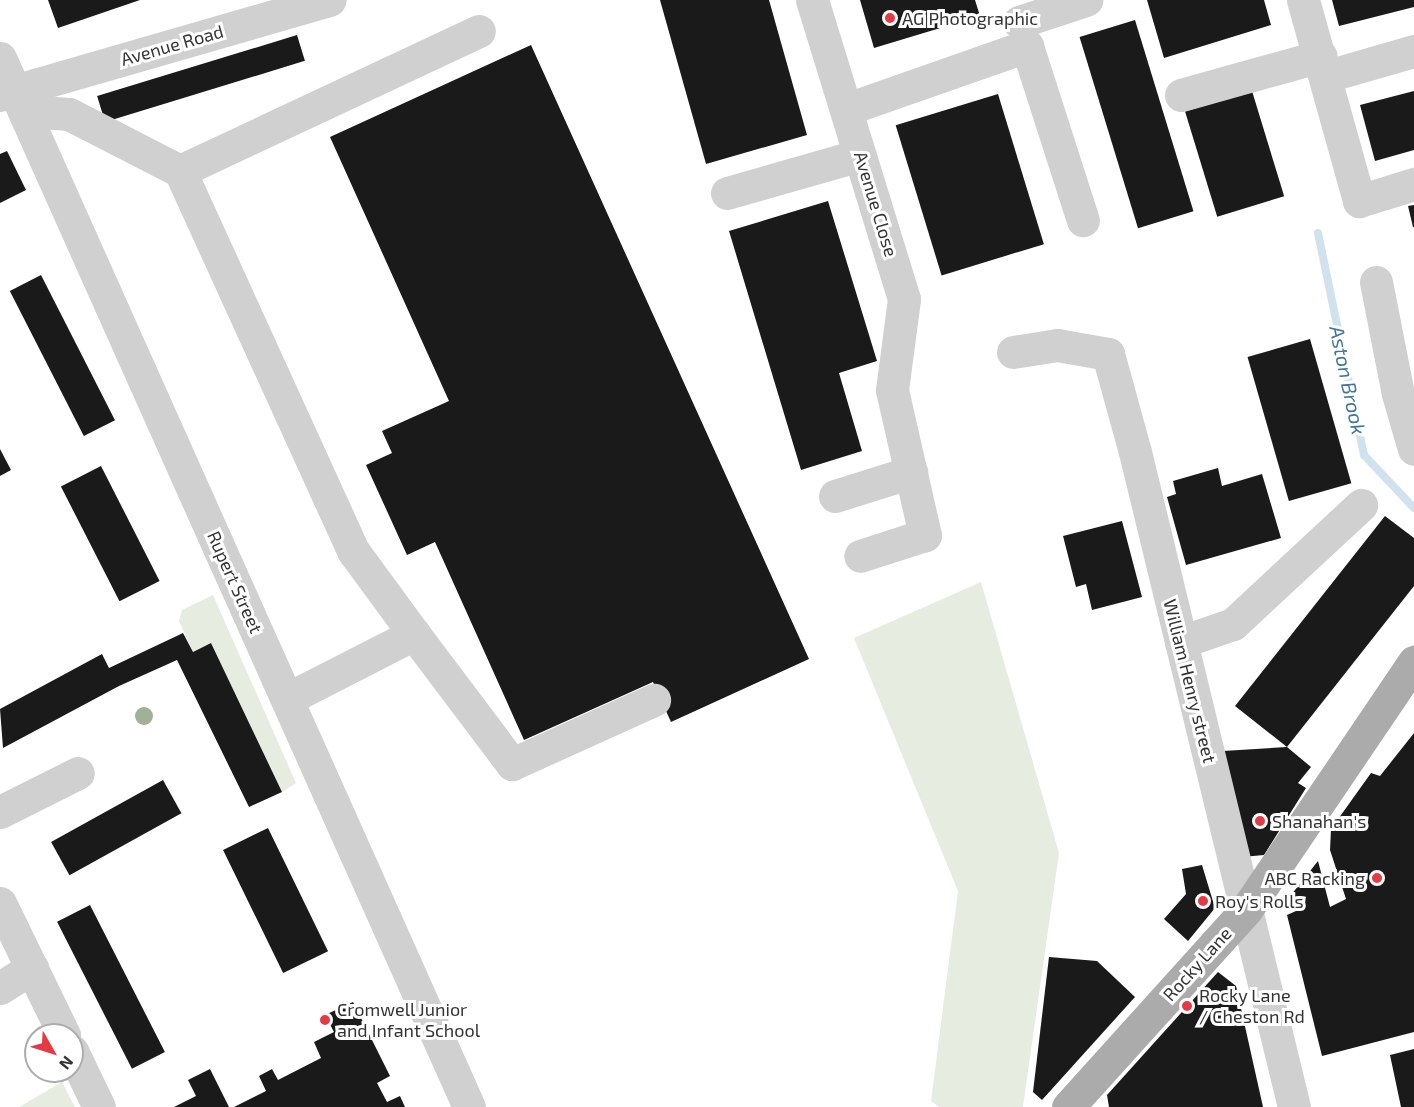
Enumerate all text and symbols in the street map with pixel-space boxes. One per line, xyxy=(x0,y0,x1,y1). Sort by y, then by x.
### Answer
place label: AG Photographic xyxy=(902,7,1038,29)
marker: AG Photographic xyxy=(883,11,897,25)
street label: Avenue Road xyxy=(118,20,226,70)
street label: Avenue Close xyxy=(850,149,902,259)
water label: Aston Brook xyxy=(1325,323,1371,437)
street label: Rupert Street xyxy=(203,528,267,636)
street label: William Henry street xyxy=(1159,597,1221,765)
place label: Shanahan's xyxy=(1272,810,1366,832)
marker: Shanahan's xyxy=(1253,814,1267,828)
place label: ABC Racking xyxy=(1264,867,1365,889)
marker: ABC Racking xyxy=(1370,871,1384,885)
place label: Roy's Rolls xyxy=(1215,890,1304,912)
marker: Roy's Rolls xyxy=(1196,894,1210,908)
street label: Rocky Lane xyxy=(1158,923,1236,1005)
place label: Rocky Lane / Cheston Rd xyxy=(1199,985,1305,1028)
place label: Cromwell Junior and Infant School xyxy=(337,999,480,1042)
marker: Rocky Lane / Cheston Rd xyxy=(1180,999,1194,1013)
marker: Cromwell Junior and Infant School xyxy=(318,1013,332,1027)
north arrow xyxy=(24,1023,84,1083)
text: N xyxy=(56,1053,78,1074)

